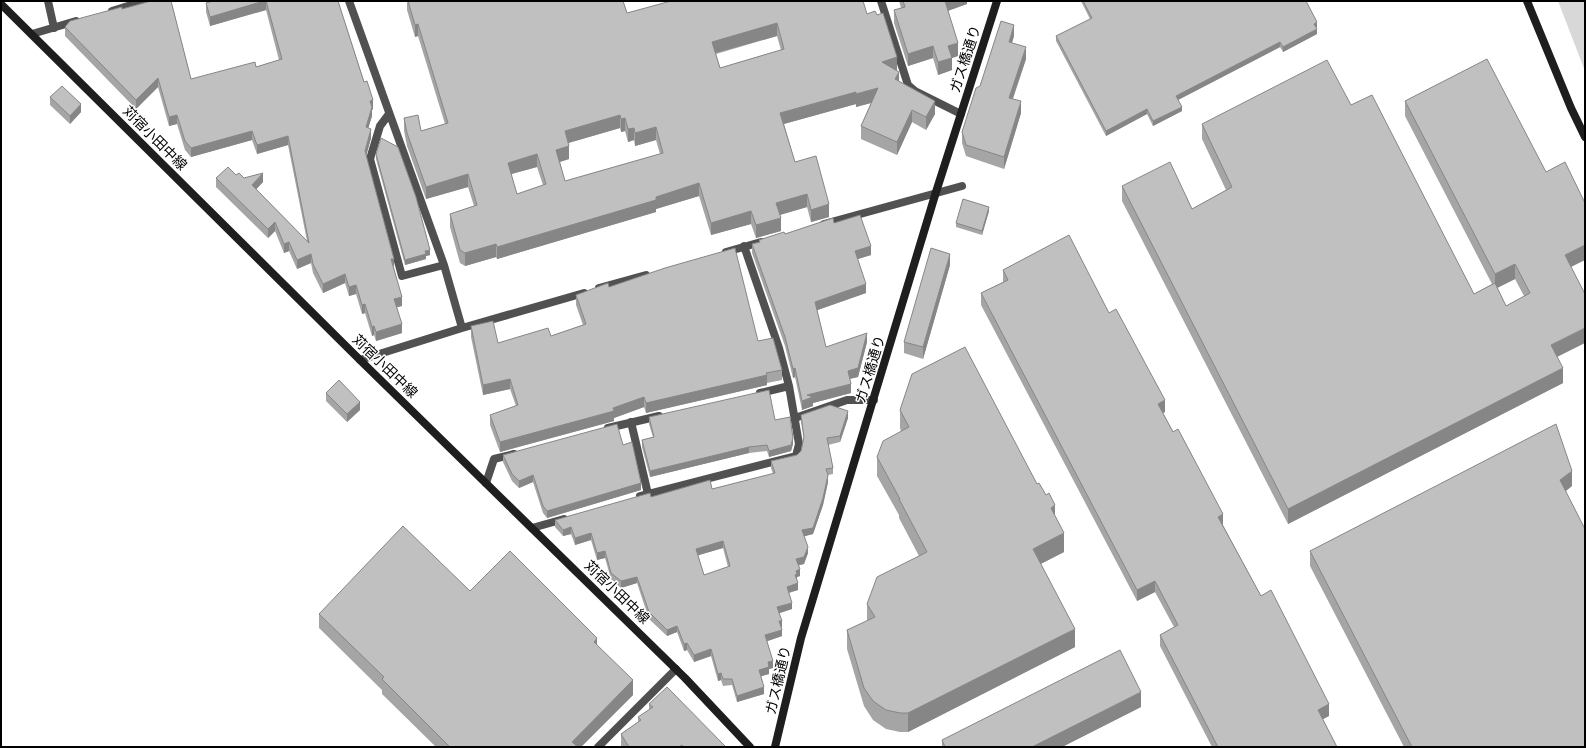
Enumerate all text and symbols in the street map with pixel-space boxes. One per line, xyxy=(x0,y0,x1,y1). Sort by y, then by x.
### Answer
street label: ガス橋通り xyxy=(945,23,985,95)
street label: 苅宿小田中線 xyxy=(118,101,192,175)
street label: 苅宿小田中線 xyxy=(348,330,422,402)
street label: ガス橋通り xyxy=(850,333,890,405)
street label: 苅宿小田中線 xyxy=(580,556,654,628)
street label: ガス橋通り xyxy=(760,644,796,716)

